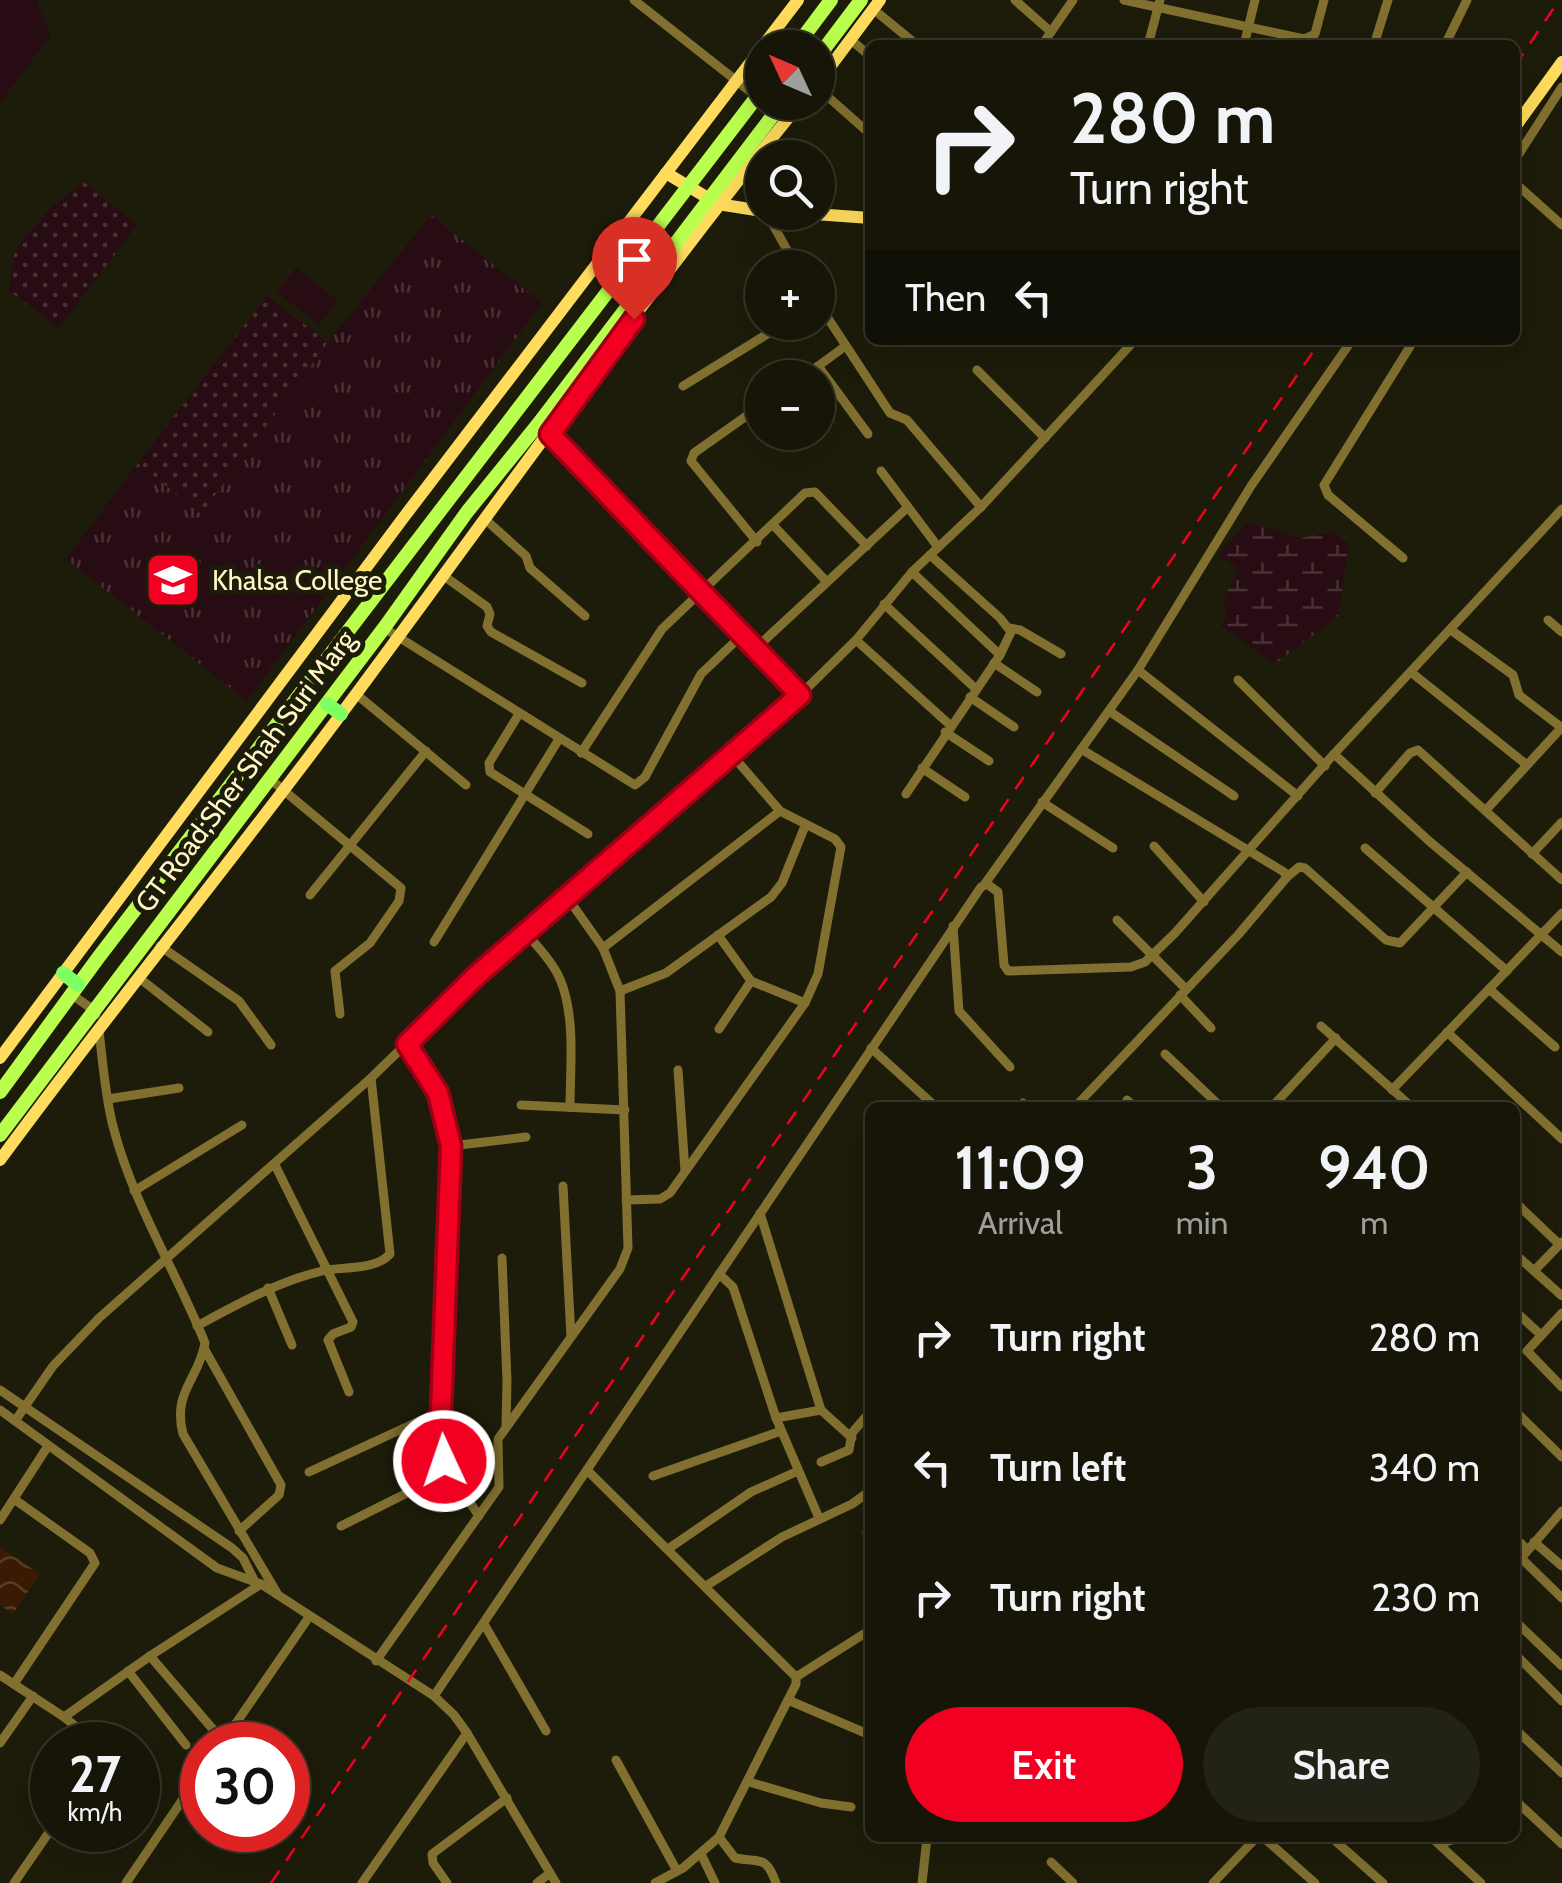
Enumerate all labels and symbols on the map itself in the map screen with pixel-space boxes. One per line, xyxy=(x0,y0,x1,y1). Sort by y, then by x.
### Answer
north arrow xyxy=(745,30,835,120)
pin xyxy=(592,217,677,320)
school or university icon: Khalsa College xyxy=(143,550,203,610)
place label: Khalsa College xyxy=(212,563,382,597)
street label: GT Road;Sher Shah Suri Marg xyxy=(128,622,363,919)
position arrow xyxy=(392,1409,496,1513)
speed limit sign: 30 xyxy=(180,1722,310,1852)

